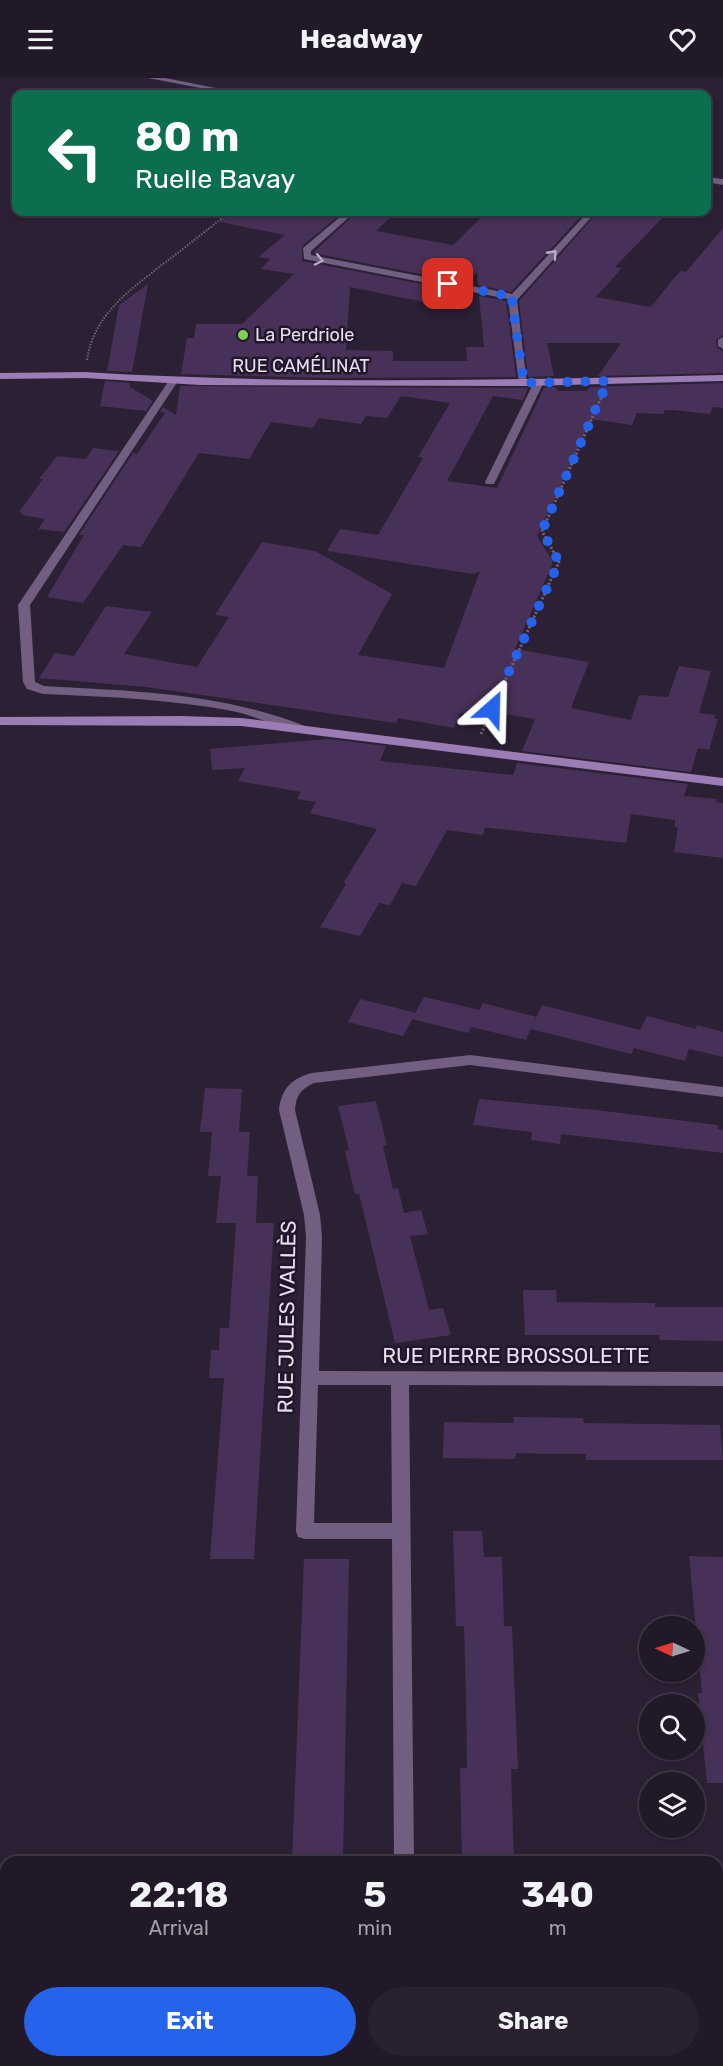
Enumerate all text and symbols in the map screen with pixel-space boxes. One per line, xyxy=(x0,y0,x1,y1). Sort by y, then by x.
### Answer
icon: menu xyxy=(24,23,57,56)
text: Headway xyxy=(300,23,423,55)
icon: heart xyxy=(666,23,699,56)
text: 80 m xyxy=(135,112,239,162)
icon: left xyxy=(36,114,114,192)
text: Ruelle Bavay xyxy=(135,163,296,195)
one-way arrow xyxy=(546,250,557,261)
one-way arrow xyxy=(314,253,324,266)
pin xyxy=(422,258,473,309)
icon: arrive xyxy=(431,267,464,300)
place label: La Perdriole xyxy=(255,324,354,346)
marker: La Perdriole xyxy=(236,328,250,342)
street label: RUE CAMÉLINAT xyxy=(232,355,370,377)
position arrow xyxy=(460,677,524,741)
street label: RUE JULES VALLÈS xyxy=(272,1220,301,1414)
street label: RUE PIERRE BROSSOLETTE xyxy=(382,1343,650,1368)
north arrow xyxy=(639,1616,705,1682)
map controls xyxy=(639,1616,705,1838)
button: search xyxy=(639,1694,705,1760)
button: layers xyxy=(639,1772,705,1838)
text: 22:18 xyxy=(129,1873,229,1916)
text: 5 xyxy=(363,1873,387,1916)
text: 340 xyxy=(521,1873,594,1916)
text: Arrival xyxy=(149,1916,209,1940)
text: min xyxy=(358,1916,392,1940)
text: m xyxy=(549,1916,567,1940)
button: Exit xyxy=(24,1987,356,2056)
button: Share xyxy=(368,1987,699,2056)

